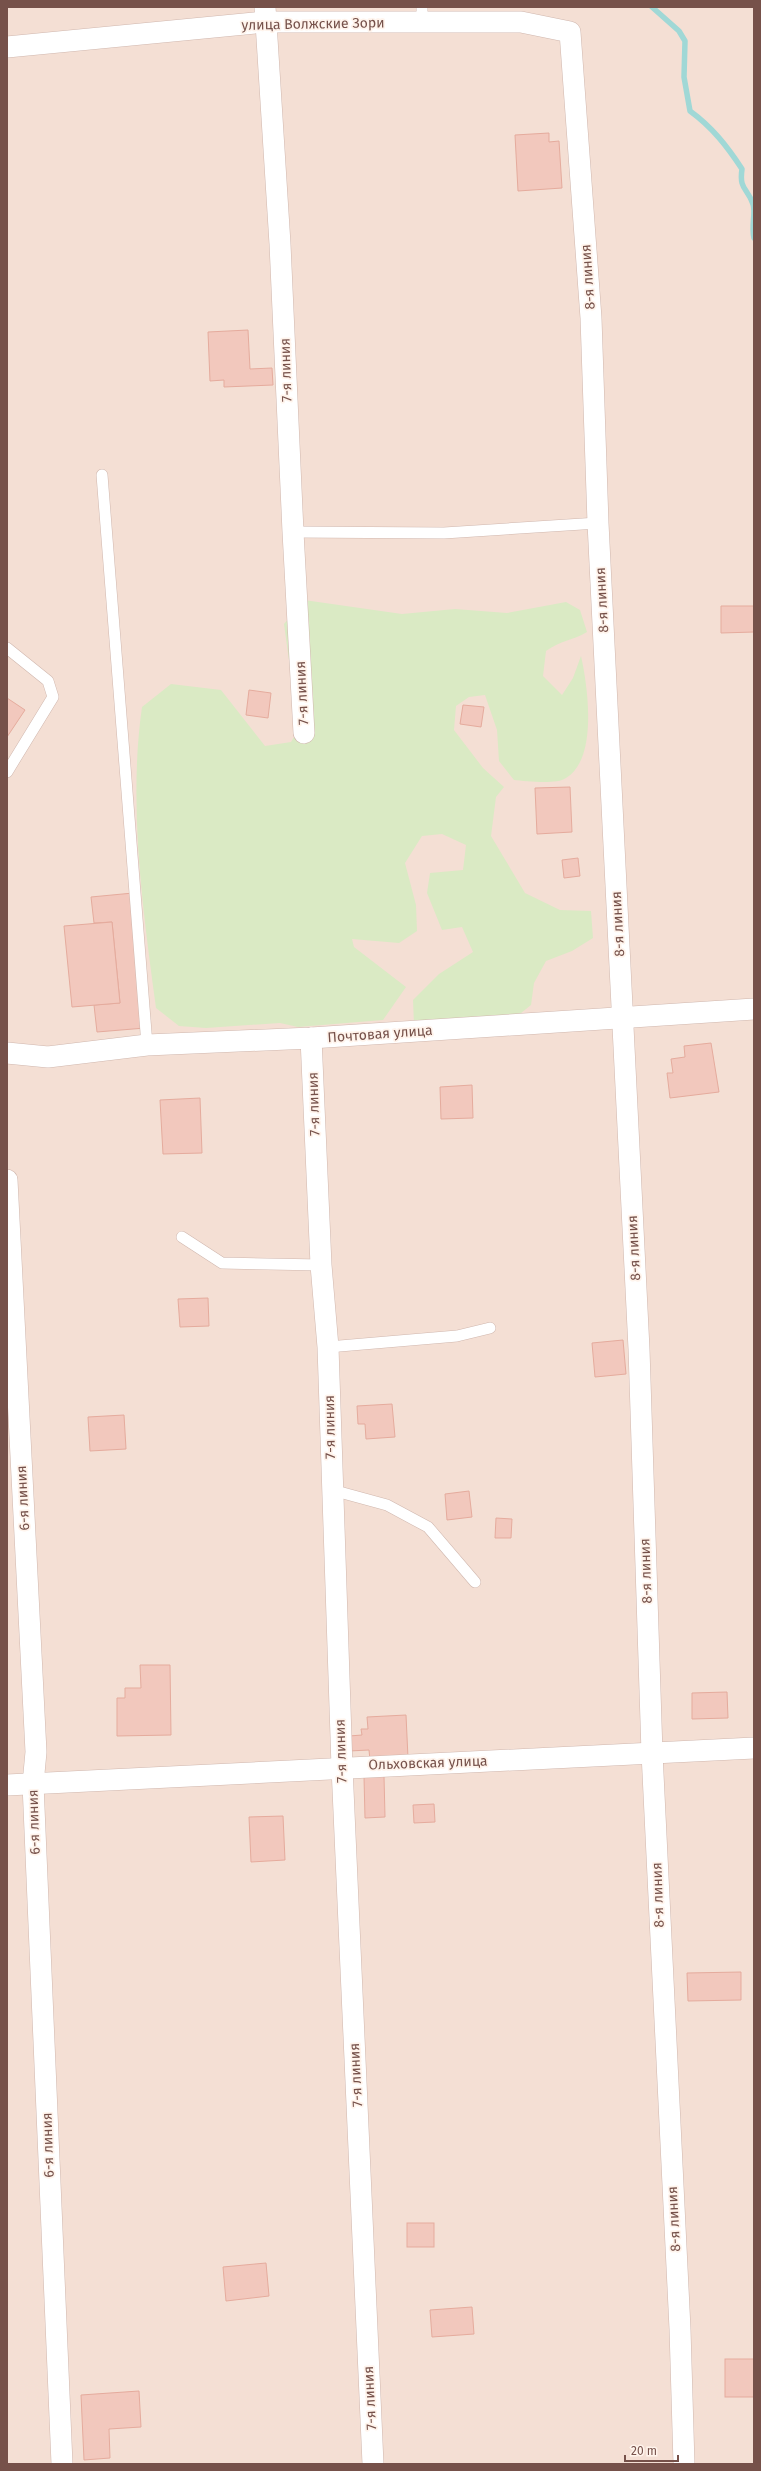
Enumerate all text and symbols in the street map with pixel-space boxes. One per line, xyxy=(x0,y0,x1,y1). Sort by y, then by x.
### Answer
street label: улица Волжские Зори xyxy=(241,14,385,34)
street label: 8-я линия xyxy=(577,244,599,310)
street label: 7-я линия xyxy=(276,338,296,402)
street label: 8-я линия xyxy=(592,567,612,633)
street label: 7-я линия xyxy=(292,661,312,725)
street label: 8-я линия xyxy=(608,891,628,957)
street label: Почтовая улица xyxy=(327,1022,433,1046)
street label: 7-я линия xyxy=(304,1072,324,1136)
street label: 8-я линия xyxy=(624,1215,644,1281)
street label: 7-я линия xyxy=(321,1395,339,1459)
street label: 6-я линия xyxy=(13,1465,33,1531)
street label: 8-я линия xyxy=(636,1538,656,1604)
street label: 7-я линия xyxy=(331,1719,351,1783)
street label: Ольховская улица xyxy=(368,1752,488,1774)
street label: 6-я линия xyxy=(24,1789,44,1855)
street label: 8-я линия xyxy=(648,1862,668,1928)
street label: 7-я линия xyxy=(346,2043,366,2107)
street label: 6-я линия xyxy=(38,2112,58,2178)
street label: 8-я линия xyxy=(664,2186,684,2252)
street label: 7-я линия xyxy=(360,2366,380,2430)
scale bar xyxy=(625,2437,678,2463)
text: 20 m xyxy=(631,2444,657,2458)

